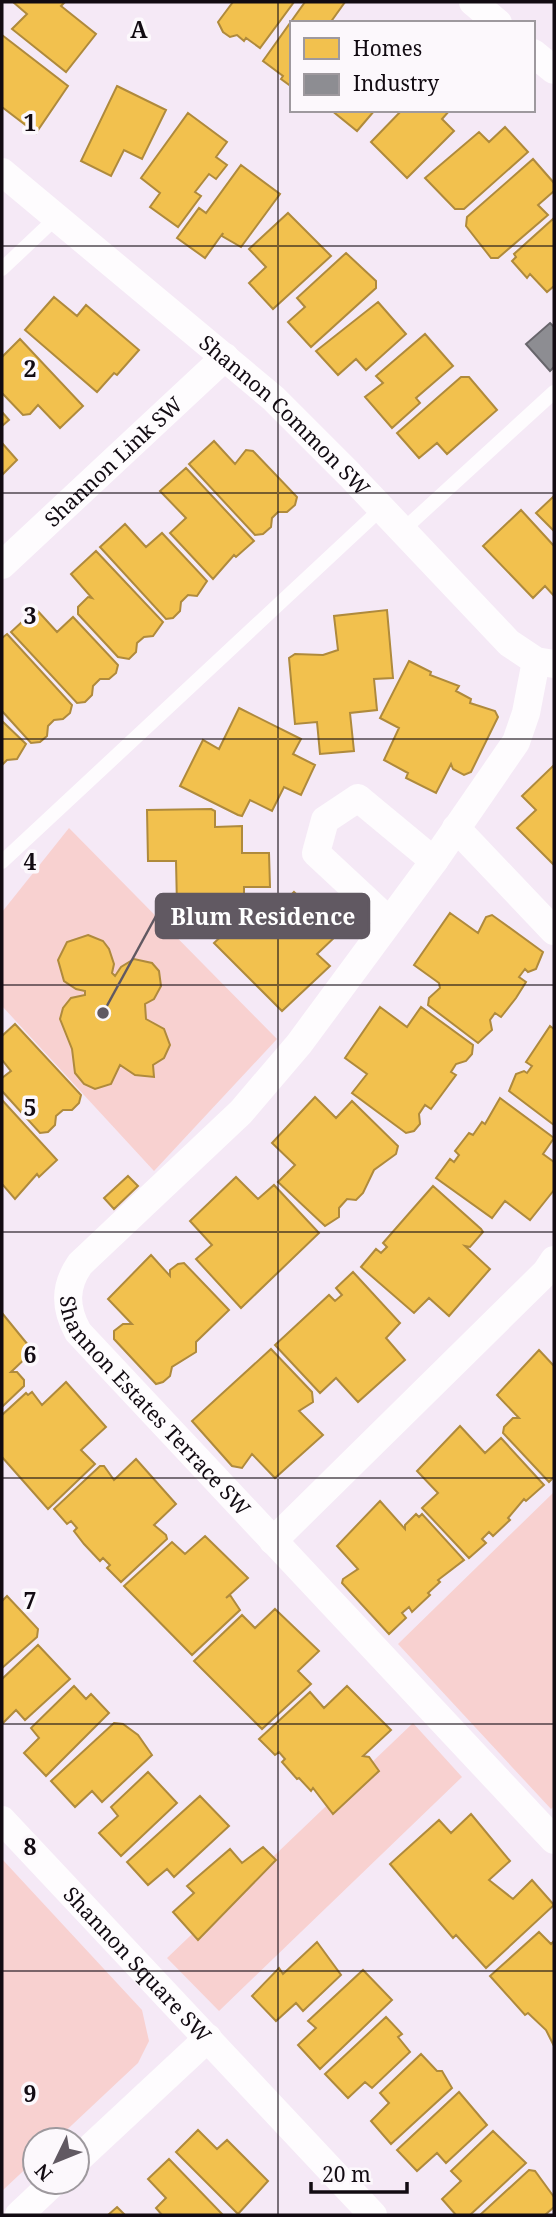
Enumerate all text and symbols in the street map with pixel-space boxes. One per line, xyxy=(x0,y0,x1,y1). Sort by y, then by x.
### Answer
text: A xyxy=(130,13,148,45)
legend xyxy=(290,21,535,112)
text: Homes xyxy=(353,34,422,62)
text: Industry xyxy=(353,69,439,97)
text: 1 xyxy=(24,106,37,138)
street label: Shannon Common SW xyxy=(194,328,376,501)
text: 2 xyxy=(24,352,37,384)
street label: Shannon Link SW xyxy=(38,390,188,533)
text: 3 xyxy=(24,599,37,631)
text: 4 xyxy=(24,845,37,877)
callout: Blum Residence xyxy=(156,894,369,938)
text: Blum Residence xyxy=(171,900,355,932)
text: 5 xyxy=(24,1091,37,1123)
street label: Shannon Estates Terrace SW xyxy=(54,1295,257,1522)
text: 6 xyxy=(24,1338,37,1370)
text: 7 xyxy=(24,1584,37,1616)
text: 8 xyxy=(24,1830,37,1862)
street label: Shannon Square SW xyxy=(58,1880,218,2048)
text: 9 xyxy=(24,2077,37,2109)
north arrow xyxy=(21,2126,91,2196)
scale bar xyxy=(311,2150,407,2194)
text: N xyxy=(29,2158,58,2187)
text: 20 m xyxy=(322,2160,371,2188)

